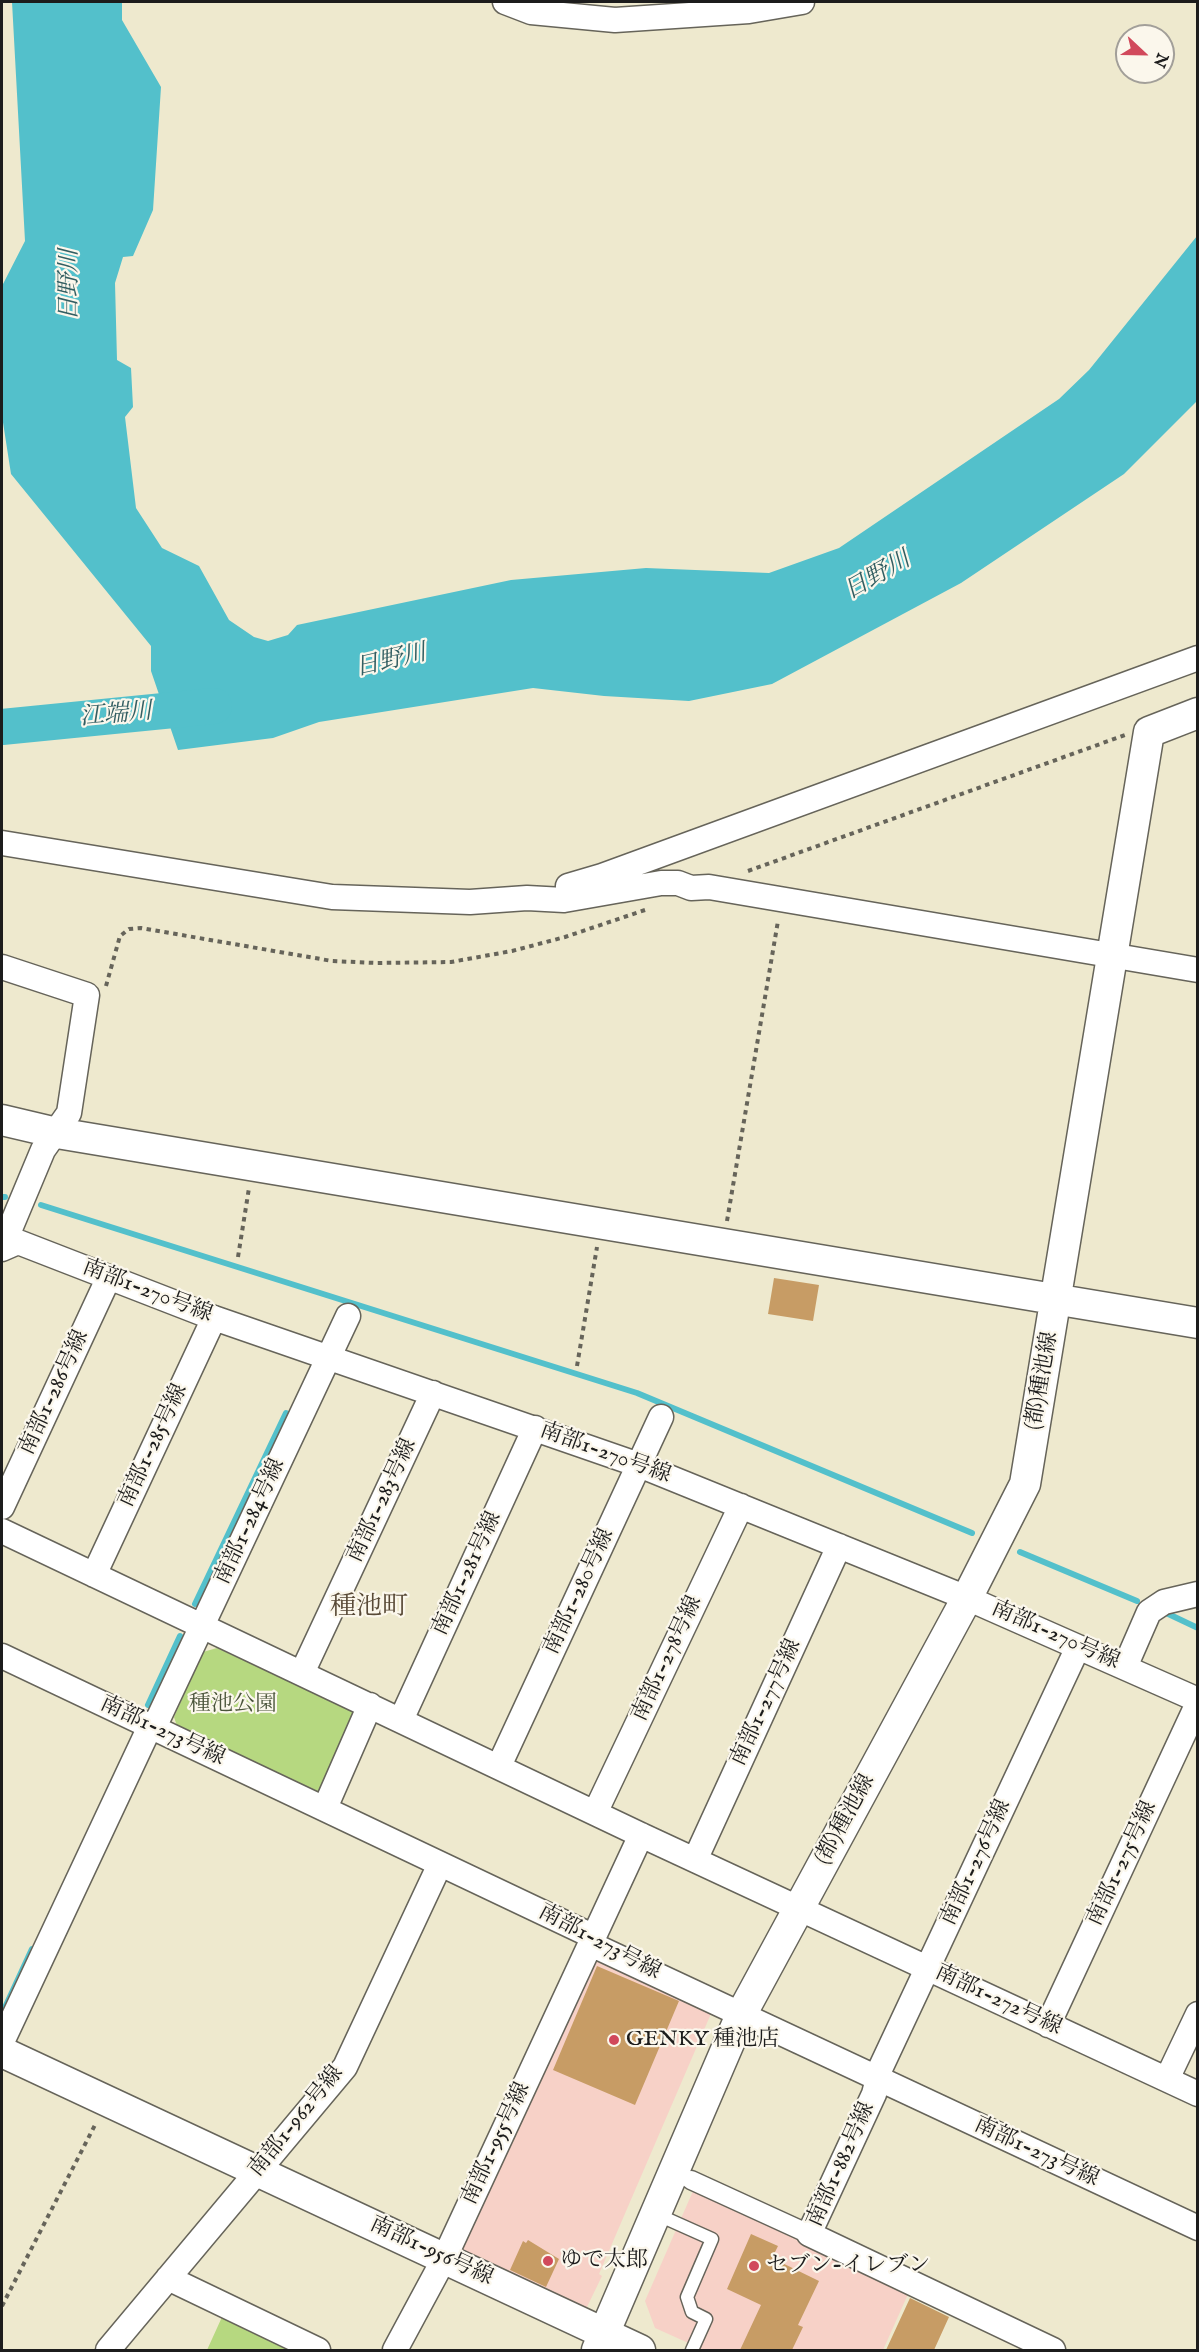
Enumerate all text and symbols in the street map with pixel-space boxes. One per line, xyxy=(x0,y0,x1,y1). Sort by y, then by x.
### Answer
north arrow xyxy=(1115,24,1175,84)
text: N xyxy=(1148,50,1172,70)
water label: 日野川 xyxy=(57,249,85,321)
water label: 日野川 xyxy=(840,547,916,607)
water label: 日野川 xyxy=(353,640,429,684)
water label: 江端川 xyxy=(79,699,153,733)
street label: 南部1-270号線 xyxy=(78,1255,216,1329)
street label: 南部1-286号線 xyxy=(15,1326,95,1460)
street label: (都)種池線 xyxy=(1021,1330,1065,1432)
street label: 南部1-285号線 xyxy=(114,1380,194,1512)
street label: 南部1-270号線 xyxy=(536,1418,674,1490)
street label: 南部1-283号線 xyxy=(343,1435,423,1567)
street label: 南部1-284号線 xyxy=(210,1455,292,1589)
street label: 南部1-281号線 xyxy=(428,1508,508,1640)
street label: 南部1-280号線 xyxy=(539,1525,621,1659)
street label: 南部1-278号線 xyxy=(627,1592,709,1726)
district label: 種池町 xyxy=(330,1593,408,1625)
street label: 南部1-270号線 xyxy=(987,1596,1123,1676)
street label: 南部1-277号線 xyxy=(726,1635,808,1771)
street label: 南部1-273号線 xyxy=(95,1692,229,1772)
park label: 種池公園 xyxy=(189,1692,277,1718)
street label: (都)種池線 xyxy=(810,1770,882,1870)
street label: 南部1-276号線 xyxy=(936,1796,1018,1930)
street label: 南部1-275号線 xyxy=(1083,1797,1163,1931)
street label: 南部1-273号線 xyxy=(533,1900,665,1986)
street label: 南部1-272号線 xyxy=(930,1960,1066,2042)
place label: GENKY 種池店 xyxy=(626,2027,779,2053)
marker: GENKY 種池店 xyxy=(607,2033,621,2047)
street label: 南部1-962号線 xyxy=(244,2061,350,2183)
street label: 南部1-955号線 xyxy=(457,2079,537,2209)
street label: 南部1-882号線 xyxy=(803,2098,881,2232)
street label: 南部1-273号線 xyxy=(969,2113,1103,2193)
street label: 南部1-956号線 xyxy=(365,2212,497,2292)
place label: ゆで太郎 xyxy=(560,2248,648,2274)
place label: セブン-イレブン xyxy=(766,2253,930,2279)
marker: ゆで太郎 xyxy=(541,2254,555,2268)
marker: セブン-イレブン xyxy=(747,2259,761,2273)

